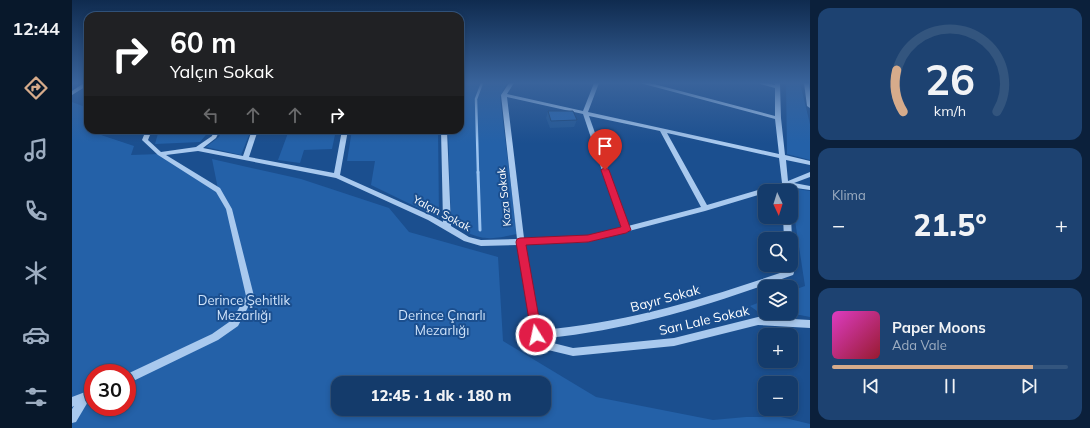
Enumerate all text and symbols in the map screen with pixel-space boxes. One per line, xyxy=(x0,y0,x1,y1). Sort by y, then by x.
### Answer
text: 12:44 xyxy=(12,17,60,40)
text: 60 m xyxy=(170,25,236,60)
icon: right xyxy=(104,28,156,80)
text: 26 xyxy=(925,53,975,105)
text: Yalçın Sokak xyxy=(170,60,274,83)
icon: directions xyxy=(22,74,50,102)
text: km/h xyxy=(934,102,966,120)
icon: left xyxy=(200,104,222,126)
icon: ahead xyxy=(242,104,264,126)
icon: ahead xyxy=(284,104,306,126)
icon: right xyxy=(326,104,348,126)
pin xyxy=(588,129,622,170)
icon: arrive xyxy=(594,135,616,157)
icon: music xyxy=(22,136,50,164)
street label: Koza Sokak xyxy=(494,167,514,227)
north arrow xyxy=(758,184,798,224)
map controls xyxy=(758,184,798,416)
text: Klima xyxy=(832,187,866,203)
street label: Yalçın Sokak xyxy=(410,191,474,234)
icon: phone xyxy=(22,197,50,225)
text: 21.5° xyxy=(913,206,987,244)
text: − xyxy=(832,211,845,239)
text: + xyxy=(1055,211,1068,239)
button: search xyxy=(758,232,798,272)
icon: climate xyxy=(22,259,50,287)
button: layers xyxy=(758,280,798,320)
street label: Bayır Sokak xyxy=(628,281,702,315)
park label: Derince Şehitlik Mezarlığı xyxy=(198,292,291,323)
street label: Sarı Lale Sokak xyxy=(657,302,751,338)
park label: Derince Çınarlı Mezarlığı xyxy=(398,307,486,338)
position arrow xyxy=(515,314,557,356)
text: Paper Moons xyxy=(892,318,986,337)
icon: car xyxy=(22,321,50,349)
button: + xyxy=(758,328,798,368)
text: Ada Vale xyxy=(892,337,947,353)
speed limit sign: 30 xyxy=(84,364,136,416)
icon: previous xyxy=(860,375,882,397)
icon: pause xyxy=(939,375,961,397)
icon: next xyxy=(1018,375,1040,397)
button: − xyxy=(758,376,798,416)
icon: filters xyxy=(22,383,50,411)
text: 12:45 · 1 dk · 180 m xyxy=(371,386,511,405)

